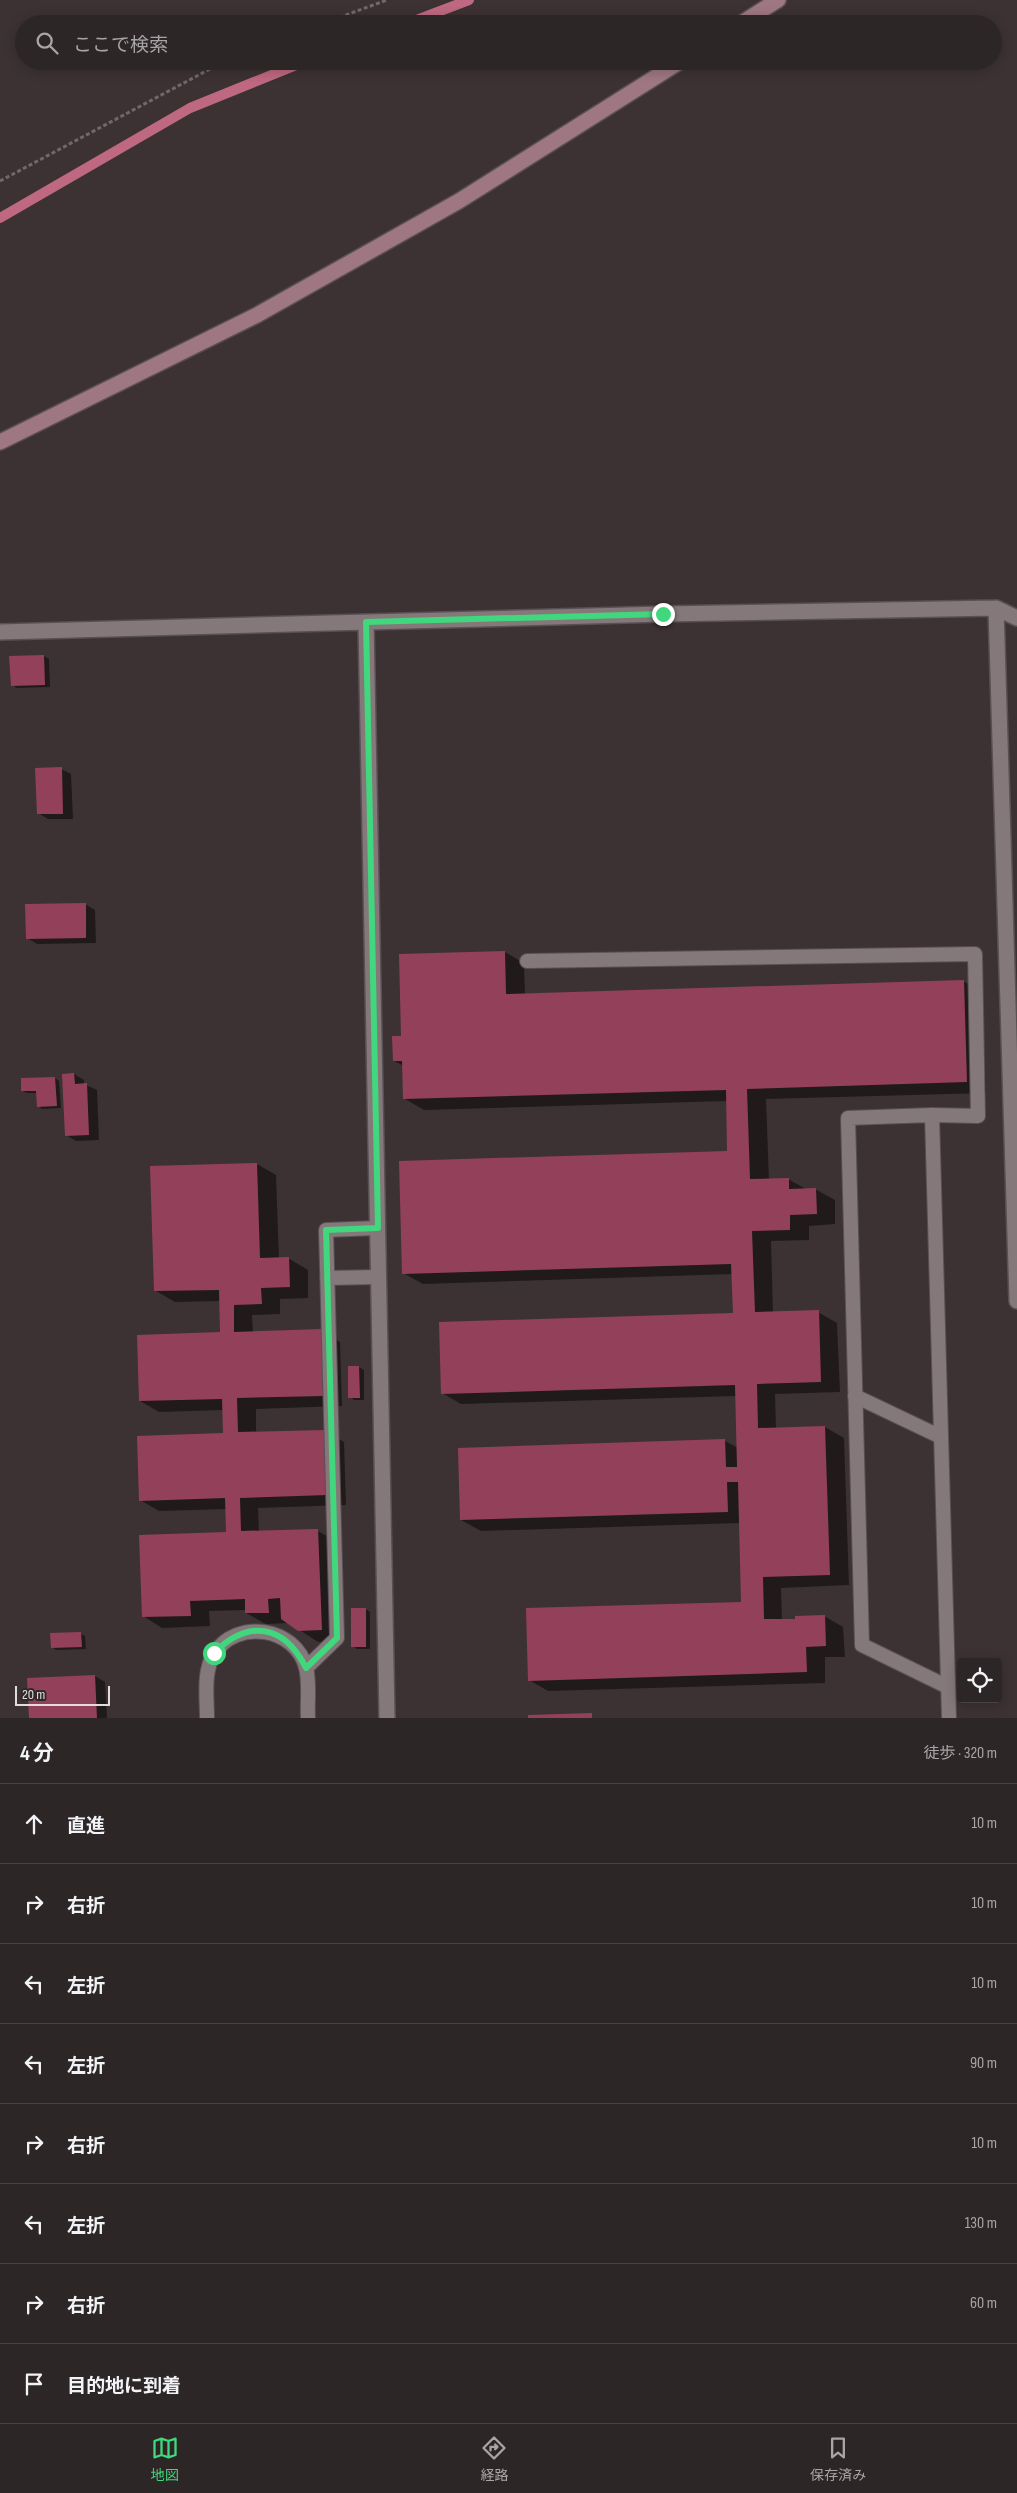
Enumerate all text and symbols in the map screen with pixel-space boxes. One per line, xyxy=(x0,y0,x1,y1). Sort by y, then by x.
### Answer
search box xyxy=(15,15,1002,70)
icon: search xyxy=(33,29,61,57)
text: ここで検索 xyxy=(73,34,168,57)
route end xyxy=(652,603,675,626)
route start xyxy=(203,1642,226,1665)
map controls xyxy=(957,1658,1002,1703)
button: locate xyxy=(957,1658,1002,1703)
scale bar xyxy=(15,1683,110,1706)
text: 20 m xyxy=(22,1686,45,1703)
text: 4 分 xyxy=(20,1741,54,1766)
text: 徒歩 · 320 m xyxy=(923,1744,997,1763)
icon: ahead xyxy=(20,1810,48,1838)
text: 10 m xyxy=(971,1814,997,1833)
text: 直進 xyxy=(67,1815,105,1838)
icon: right xyxy=(20,1890,48,1918)
text: 10 m xyxy=(971,1894,997,1913)
text: 右折 xyxy=(67,1895,105,1918)
icon: left xyxy=(20,1970,48,1998)
text: 10 m xyxy=(971,1974,997,1993)
text: 左折 xyxy=(67,1975,105,1998)
icon: left xyxy=(20,2050,48,2078)
text: 90 m xyxy=(970,2054,997,2073)
text: 左折 xyxy=(67,2055,105,2078)
icon: right xyxy=(20,2130,48,2158)
text: 10 m xyxy=(971,2134,997,2153)
text: 右折 xyxy=(67,2135,105,2158)
icon: left xyxy=(20,2210,48,2238)
text: 130 m xyxy=(965,2214,997,2233)
text: 左折 xyxy=(67,2215,105,2238)
icon: right xyxy=(20,2290,48,2318)
text: 60 m xyxy=(970,2294,997,2313)
text: 右折 xyxy=(67,2295,105,2318)
icon: arrive xyxy=(20,2370,48,2398)
text: 目的地に到着 xyxy=(67,2375,181,2398)
tab: 地図 xyxy=(151,2434,179,2484)
tab: 経路 xyxy=(480,2434,508,2484)
tab: 保存済み xyxy=(810,2434,866,2484)

